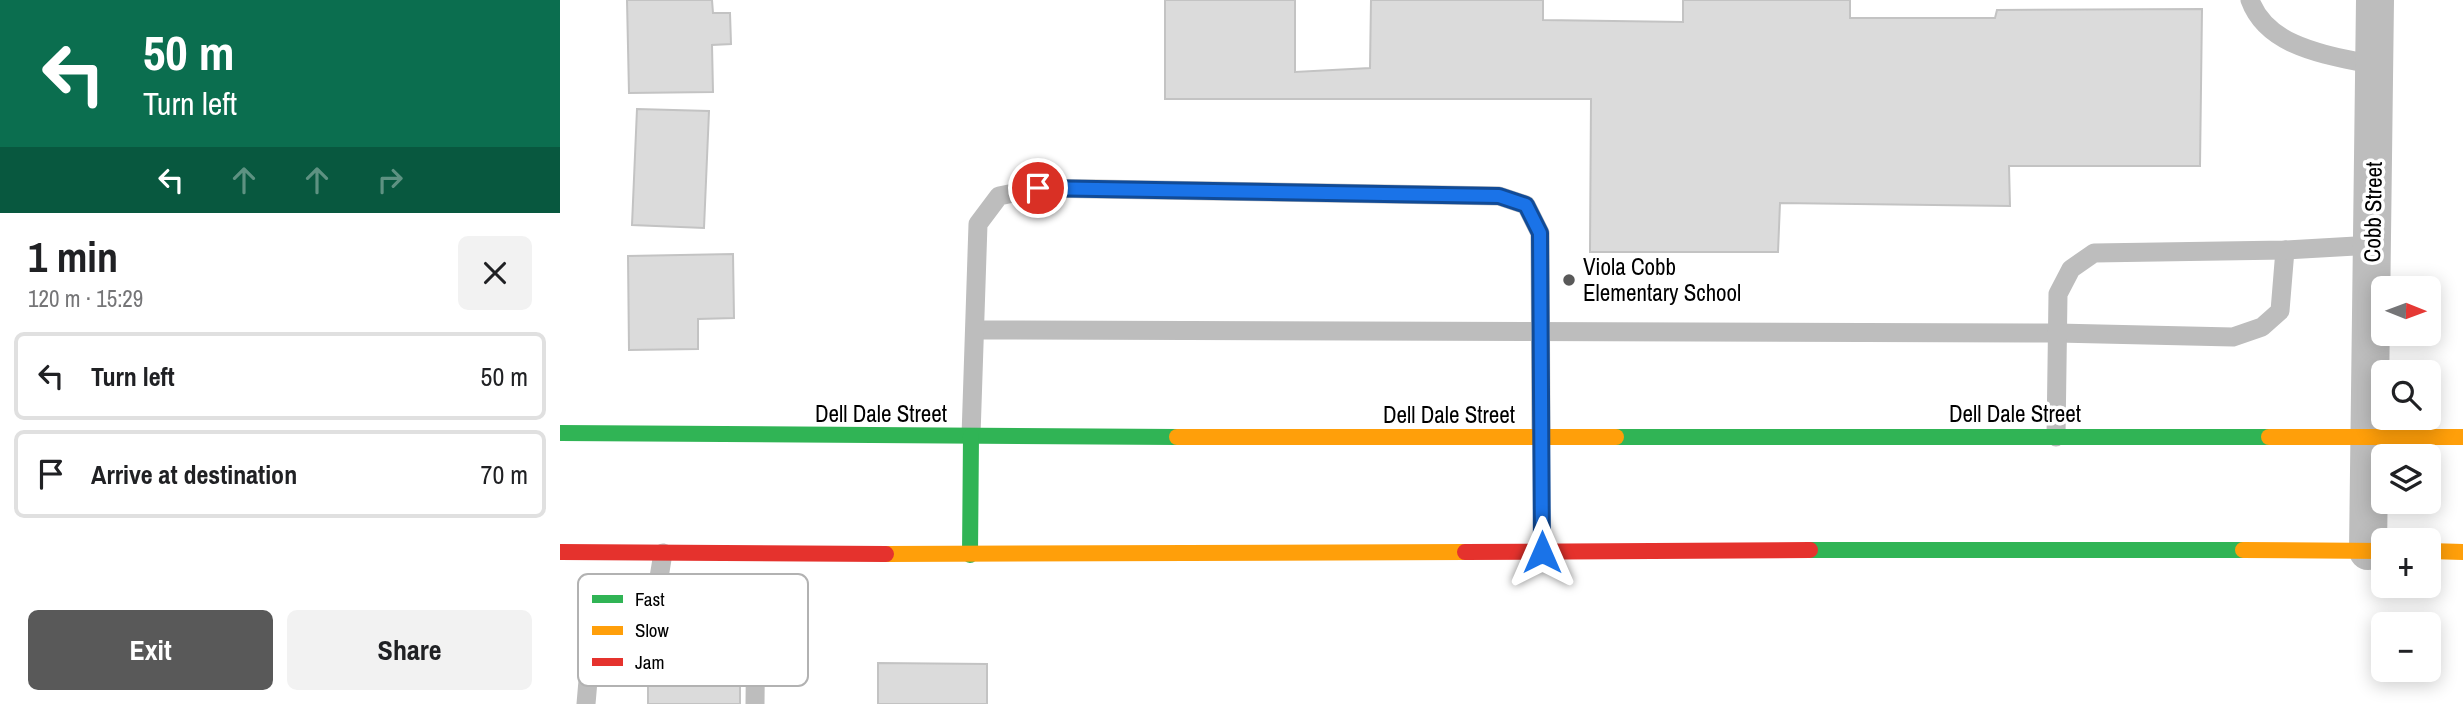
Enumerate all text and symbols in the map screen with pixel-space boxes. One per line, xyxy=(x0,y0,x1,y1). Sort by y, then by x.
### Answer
text: 50 m xyxy=(143,19,235,85)
icon: left xyxy=(28,28,119,119)
text: Turn left xyxy=(143,82,237,125)
pin xyxy=(1008,158,1068,218)
icon: left xyxy=(152,161,190,199)
icon: ahead xyxy=(225,161,263,199)
icon: ahead xyxy=(298,161,336,199)
icon: right xyxy=(371,161,409,199)
street label: Cobb Street xyxy=(2356,161,2389,263)
icon: arrive xyxy=(1019,169,1057,207)
text: 1 min xyxy=(28,229,118,285)
button: close xyxy=(458,236,532,310)
place label: Viola Cobb Elementary School xyxy=(1583,251,1741,308)
marker: Viola Cobb Elementary School xyxy=(1561,272,1577,288)
north arrow xyxy=(2371,276,2441,346)
map controls xyxy=(2371,276,2441,682)
text: 120 m · 15:29 xyxy=(28,283,143,314)
icon: left xyxy=(32,357,70,395)
text: Turn left xyxy=(91,359,175,394)
text: 50 m xyxy=(481,359,528,394)
button: search xyxy=(2371,360,2441,430)
street label: Dell Dale Street xyxy=(815,398,947,429)
street label: Dell Dale Street xyxy=(1949,398,2081,429)
street label: Dell Dale Street xyxy=(1383,399,1515,430)
button: layers xyxy=(2371,444,2441,514)
icon: arrive xyxy=(32,455,70,493)
text: Arrive at destination xyxy=(91,457,297,492)
text: 70 m xyxy=(481,457,528,492)
position arrow xyxy=(1505,515,1579,589)
button: + xyxy=(2371,528,2441,598)
legend xyxy=(578,574,808,686)
text: Fast xyxy=(635,586,665,612)
button: Exit xyxy=(28,610,273,690)
button: Share xyxy=(287,610,532,690)
button: − xyxy=(2371,612,2441,682)
text: Slow xyxy=(635,617,670,643)
text: Jam xyxy=(635,649,664,675)

